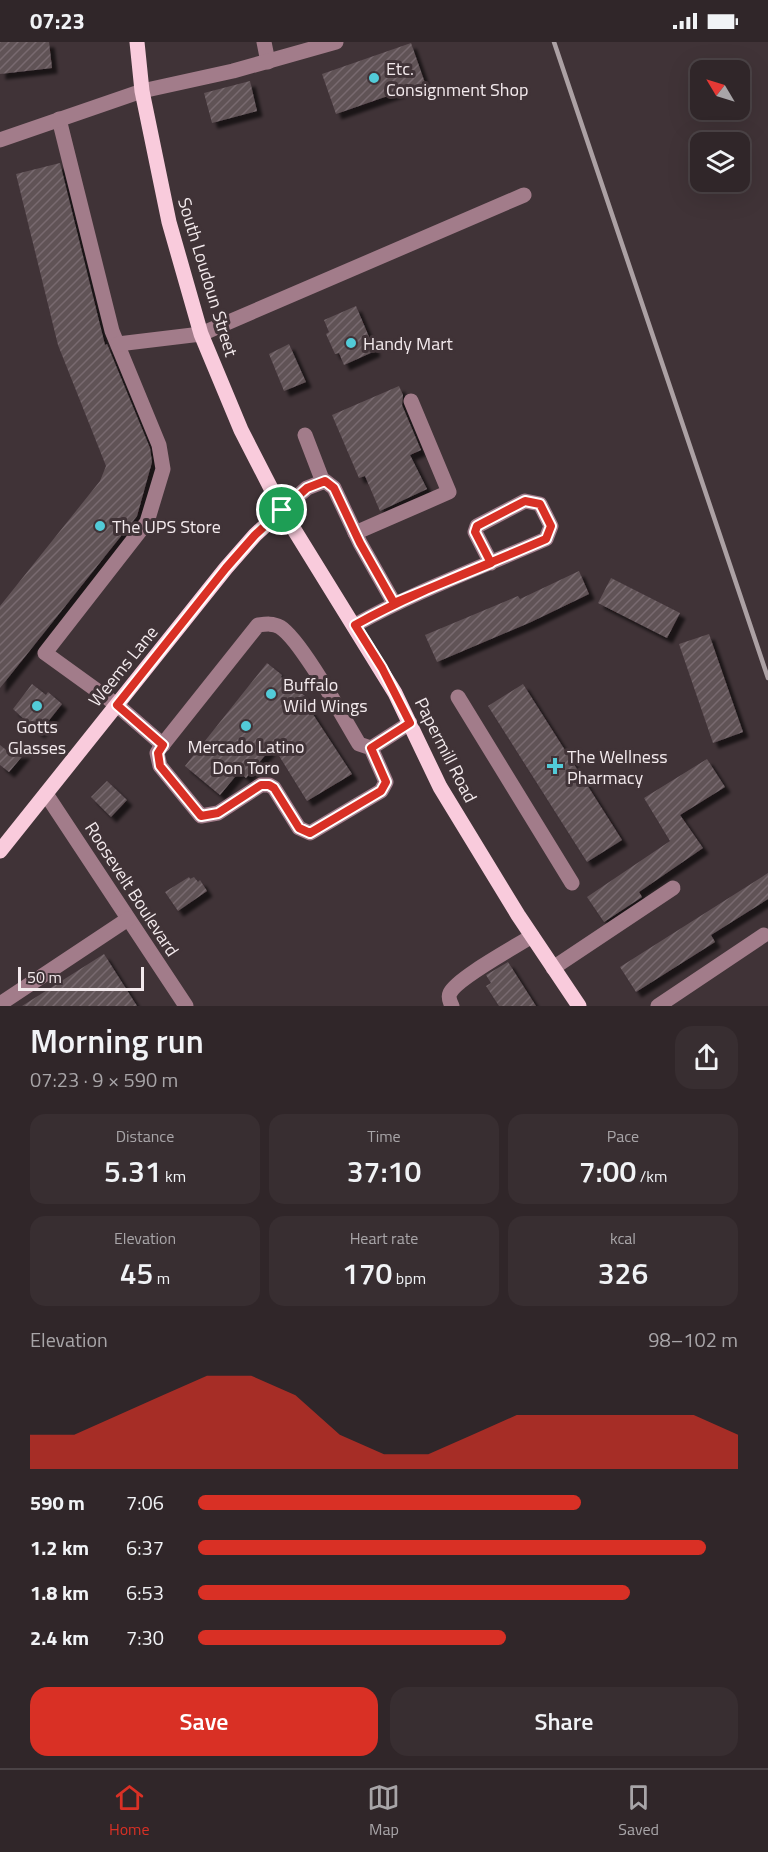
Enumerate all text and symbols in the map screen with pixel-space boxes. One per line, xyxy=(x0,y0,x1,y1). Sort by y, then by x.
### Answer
text: 07:23 xyxy=(30,4,85,38)
place label: Etc. Consignment Shop xyxy=(386,55,528,103)
north arrow xyxy=(690,60,750,120)
map controls xyxy=(690,60,750,192)
marker: Etc. Consignment Shop xyxy=(367,71,381,85)
button: layers xyxy=(690,132,750,192)
street label: South Loudoun Street xyxy=(171,194,245,360)
place label: Handy Mart xyxy=(363,330,453,357)
marker: Handy Mart xyxy=(344,336,358,350)
pin xyxy=(256,484,307,535)
icon: arrive xyxy=(265,493,298,526)
place label: The UPS Store xyxy=(112,513,221,540)
marker: The UPS Store xyxy=(93,519,107,533)
street label: Weems Lane xyxy=(82,620,164,712)
place label: Buffalo Wild Wings xyxy=(283,671,368,719)
marker: Buffalo Wild Wings xyxy=(264,687,278,701)
street label: Papermill Road xyxy=(408,693,484,807)
marker: Gotts Glasses xyxy=(30,699,44,713)
place label: Gotts Glasses xyxy=(8,713,66,761)
marker: Mercado Latino Don Toro xyxy=(239,719,253,733)
place label: Mercado Latino Don Toro xyxy=(187,733,305,781)
place label: The Wellness Pharmacy xyxy=(567,743,668,791)
marker: The Wellness Pharmacy xyxy=(548,759,562,773)
street label: Roosevelt Boulevard xyxy=(78,816,186,962)
scale bar xyxy=(18,964,144,992)
text: 50 m xyxy=(27,965,62,989)
text: Morning run xyxy=(30,1016,204,1066)
button: share xyxy=(675,1026,738,1089)
text: 07:23 · 9 × 590 m xyxy=(30,1064,178,1095)
text: Distance xyxy=(116,1124,174,1148)
text: Time xyxy=(367,1124,401,1148)
text: Pace xyxy=(607,1124,639,1148)
text: 5.31 xyxy=(104,1148,162,1194)
text: 37:10 xyxy=(347,1148,421,1194)
text: 7:00 xyxy=(579,1148,636,1194)
text: km xyxy=(162,1164,186,1188)
text: /km xyxy=(636,1164,667,1188)
text: Elevation xyxy=(114,1226,176,1250)
text: Heart rate xyxy=(350,1226,418,1250)
text: kcal xyxy=(610,1226,636,1250)
text: 45 xyxy=(120,1250,153,1296)
text: 170 xyxy=(342,1250,392,1296)
text: 326 xyxy=(598,1250,648,1296)
text: m xyxy=(153,1266,170,1290)
text: bpm xyxy=(392,1266,426,1290)
text: Elevation xyxy=(30,1324,108,1355)
text: 98–102 m xyxy=(648,1324,738,1355)
text: 590 m xyxy=(30,1487,85,1518)
text: 7:06 xyxy=(126,1487,164,1518)
text: 1.2 km xyxy=(30,1532,89,1563)
text: 6:37 xyxy=(126,1532,164,1563)
text: 1.8 km xyxy=(30,1577,89,1608)
text: 6:53 xyxy=(126,1577,164,1608)
text: 2.4 km xyxy=(30,1622,89,1653)
text: 7:30 xyxy=(126,1622,164,1653)
button: Save xyxy=(30,1687,378,1756)
button: Share xyxy=(390,1687,738,1756)
tab: Home xyxy=(109,1781,150,1841)
tab: Map xyxy=(367,1781,400,1841)
tab: Saved xyxy=(618,1781,659,1841)

